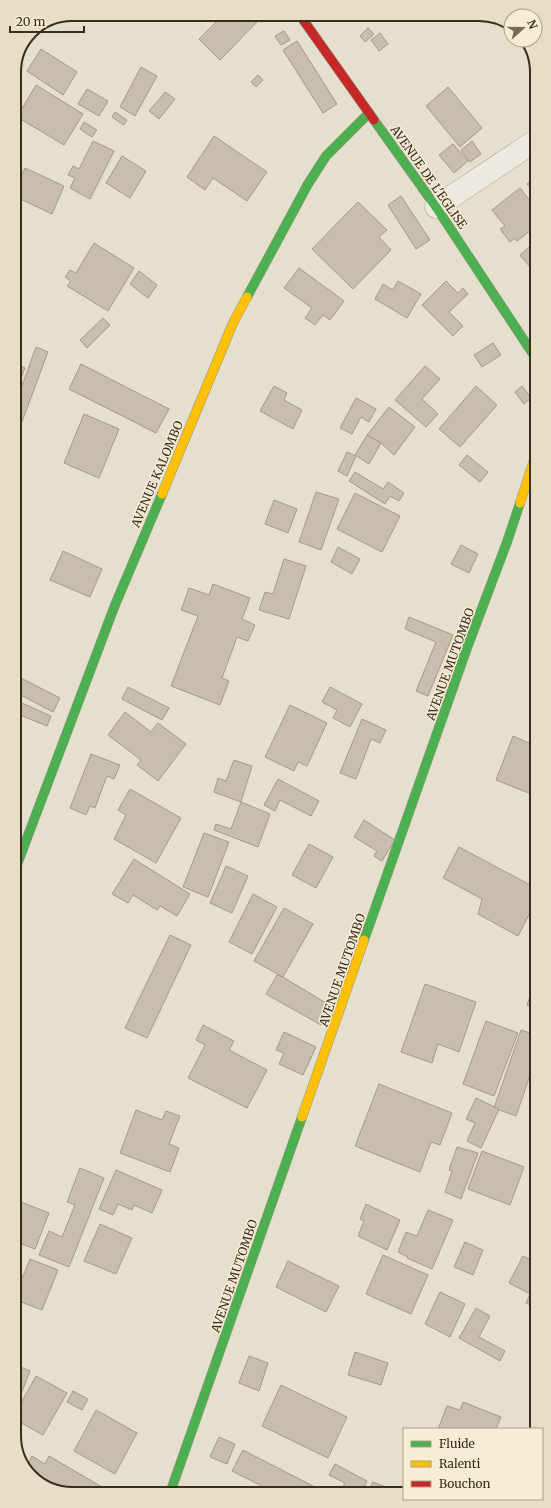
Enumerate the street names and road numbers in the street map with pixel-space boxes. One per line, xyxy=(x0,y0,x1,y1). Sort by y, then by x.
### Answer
street label: AVENUE DE L'EGLISE xyxy=(387,122,471,232)
street label: AVENUE KALOMBO xyxy=(127,418,186,530)
street label: AVENUE MUTOMBO xyxy=(422,605,477,723)
street label: AVENUE MUTOMBO xyxy=(315,911,369,1029)
street label: AVENUE MUTOMBO xyxy=(207,1217,261,1335)

